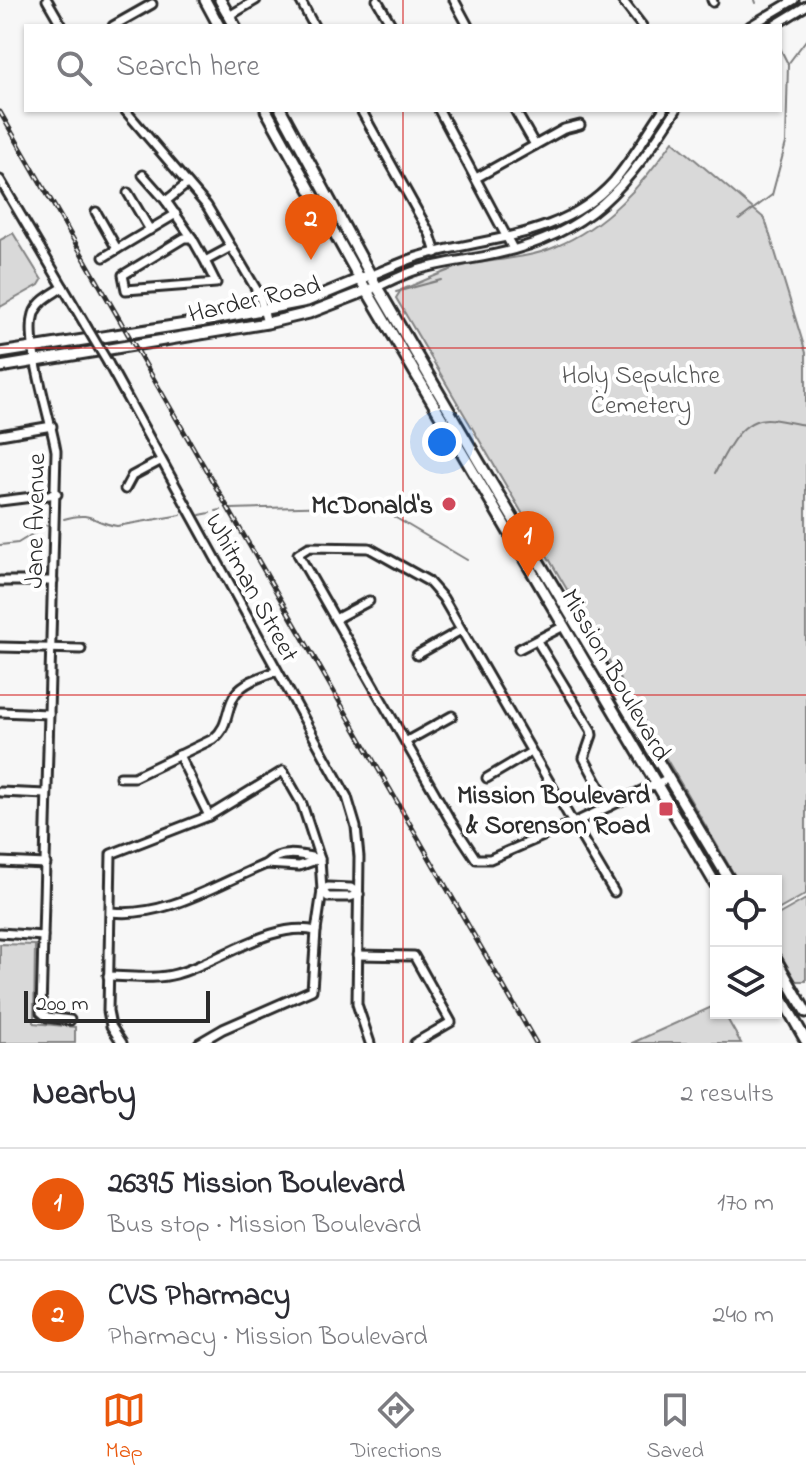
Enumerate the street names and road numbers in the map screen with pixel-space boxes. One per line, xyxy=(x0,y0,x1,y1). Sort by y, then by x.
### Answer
street label: Harder Road xyxy=(185,267,325,335)
street label: Jane Avenue xyxy=(17,453,57,589)
street label: Whitman Street xyxy=(194,507,307,670)
street label: Mission Boulevard xyxy=(550,582,679,769)

